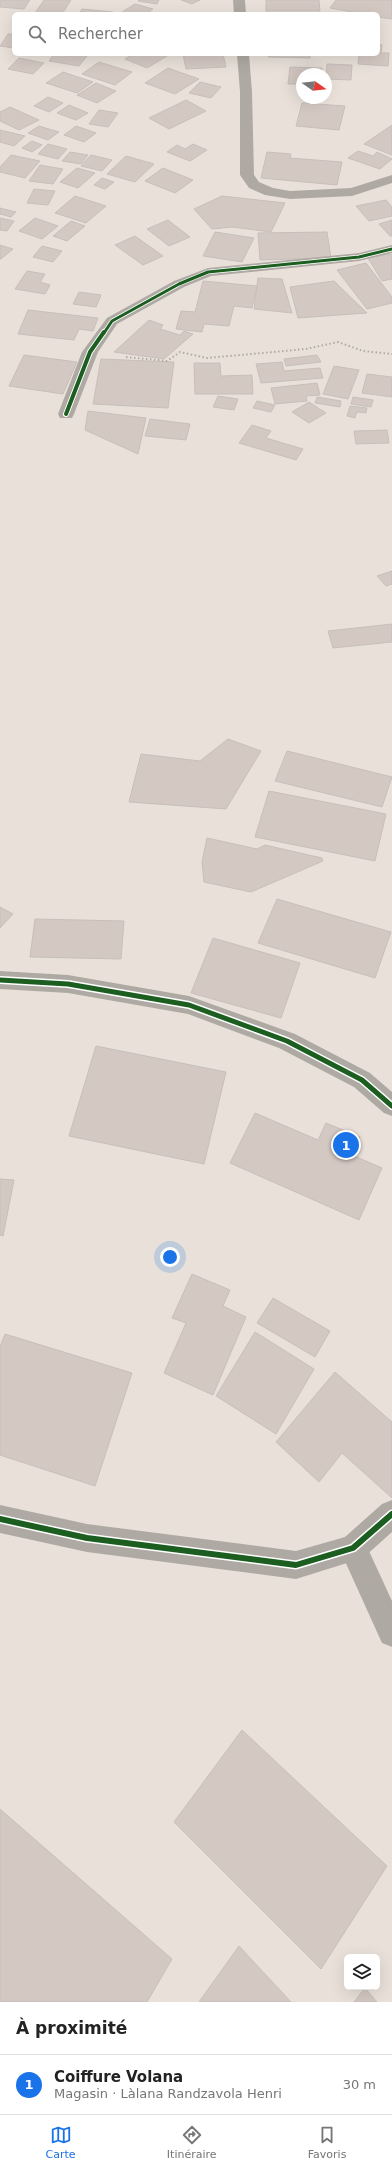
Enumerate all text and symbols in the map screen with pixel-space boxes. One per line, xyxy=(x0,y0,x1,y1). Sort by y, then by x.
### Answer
search box xyxy=(12,12,380,56)
icon: search xyxy=(26,23,48,45)
text: Rechercher xyxy=(58,25,143,43)
north arrow xyxy=(296,68,332,104)
pin: 1 xyxy=(333,1130,359,1160)
your location xyxy=(160,1247,180,1267)
map controls xyxy=(344,1954,380,1990)
button: layers xyxy=(344,1954,380,1990)
text: À proximité xyxy=(16,2018,127,2038)
text: Coiffure Volana xyxy=(54,2068,183,2086)
text: 1 xyxy=(24,2077,34,2092)
text: 30 m xyxy=(343,2077,376,2092)
text: Magasin · Làlana Randzavola Henri xyxy=(54,2086,282,2101)
tab: Carte xyxy=(46,2124,76,2161)
tab: Itinéraire xyxy=(167,2124,217,2161)
tab: Favoris xyxy=(308,2124,346,2161)

